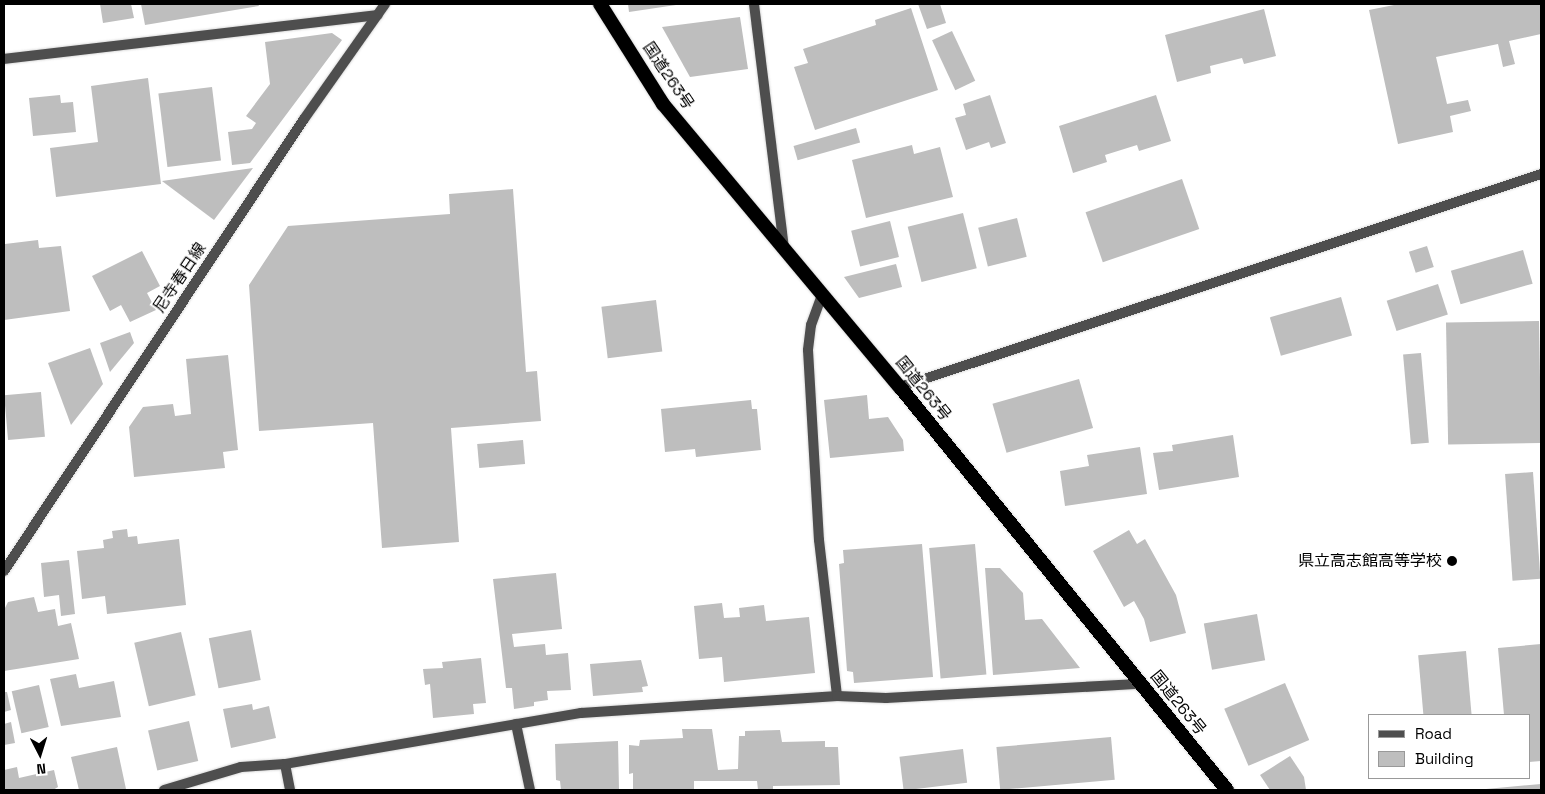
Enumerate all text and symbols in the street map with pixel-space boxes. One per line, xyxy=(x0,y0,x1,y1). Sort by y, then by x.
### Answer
street label: 国道263号 xyxy=(638,39,698,113)
street label: 尼寺春日線 xyxy=(150,239,210,317)
street label: 国道263号 xyxy=(891,353,955,425)
place label: 県立高志館高等学校 xyxy=(1298,551,1442,571)
marker: 県立高志館高等学校 xyxy=(1446,555,1458,567)
street label: 国道263号 xyxy=(1146,667,1210,739)
legend xyxy=(1368,714,1530,779)
text: Road xyxy=(1415,724,1452,743)
north arrow xyxy=(15,729,65,779)
text: Building xyxy=(1415,749,1474,768)
text: N xyxy=(36,760,47,778)

